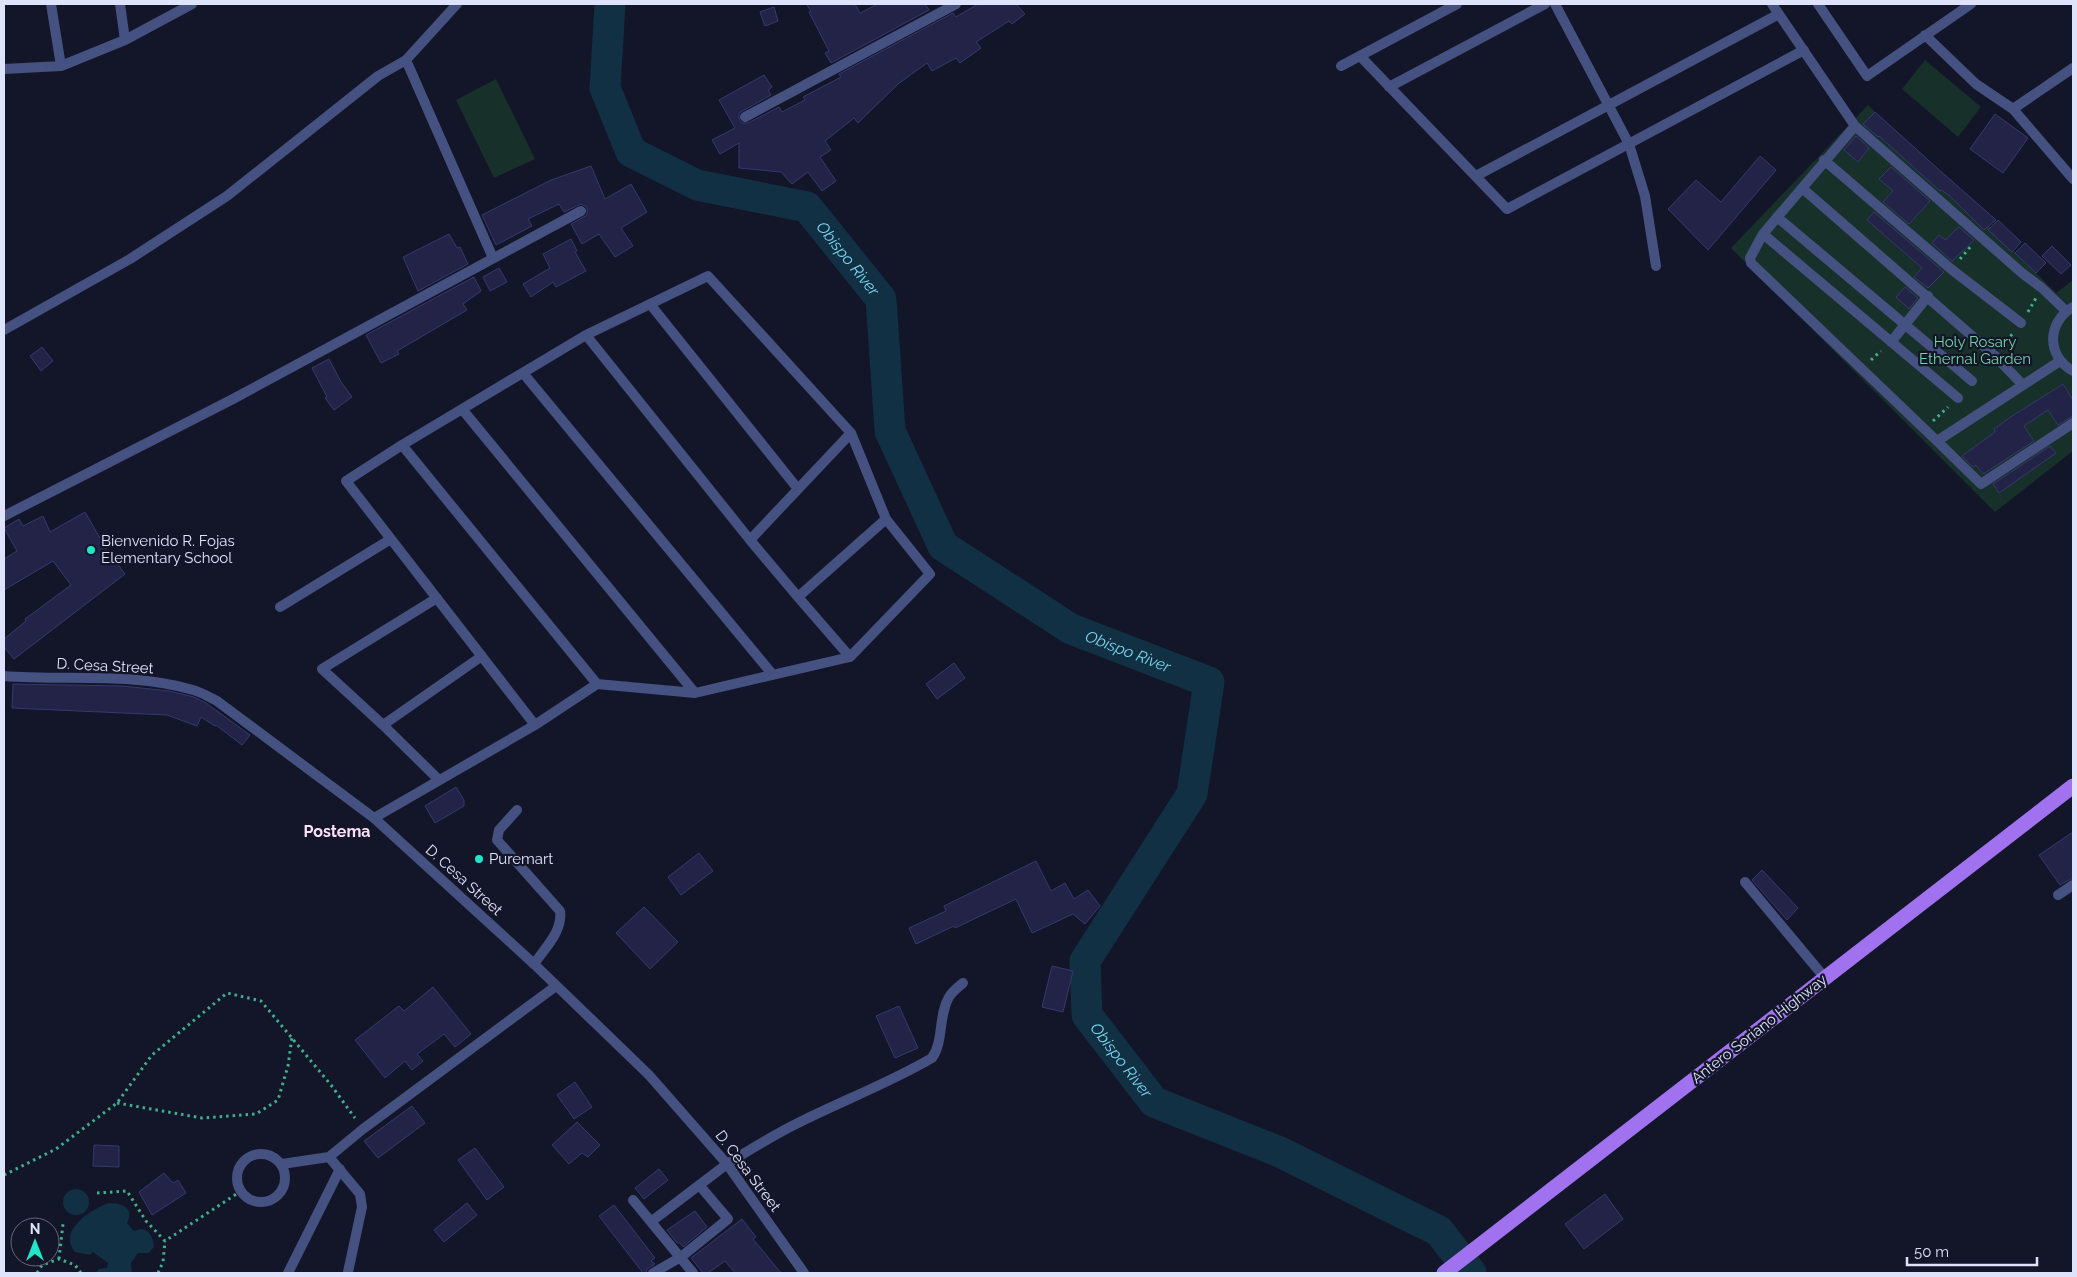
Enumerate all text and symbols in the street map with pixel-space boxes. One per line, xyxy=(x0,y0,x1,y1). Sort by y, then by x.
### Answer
water label: Obispo River xyxy=(813,217,884,300)
park label: Holy Rosary Ethernal Garden xyxy=(1919,333,2031,368)
place label: Bienvenido R. Fojas Elementary School xyxy=(101,532,235,567)
marker: Bienvenido R. Fojas Elementary School xyxy=(85,544,97,556)
water label: Obispo River xyxy=(1083,626,1174,676)
street label: D. Cesa Street xyxy=(56,654,154,678)
district label: Postema xyxy=(303,822,371,841)
street label: D. Cesa Street xyxy=(422,841,506,919)
place label: Puremart xyxy=(489,850,553,868)
marker: Puremart xyxy=(473,853,485,865)
street label: Antero Soriano Highway xyxy=(1688,971,1830,1087)
water label: Obispo River xyxy=(1087,1019,1157,1102)
street label: D. Cesa Street xyxy=(712,1127,784,1215)
north arrow xyxy=(10,1217,60,1267)
text: N xyxy=(30,1221,40,1237)
scale bar xyxy=(1907,1234,2037,1266)
text: 50 m xyxy=(1914,1243,1949,1261)

